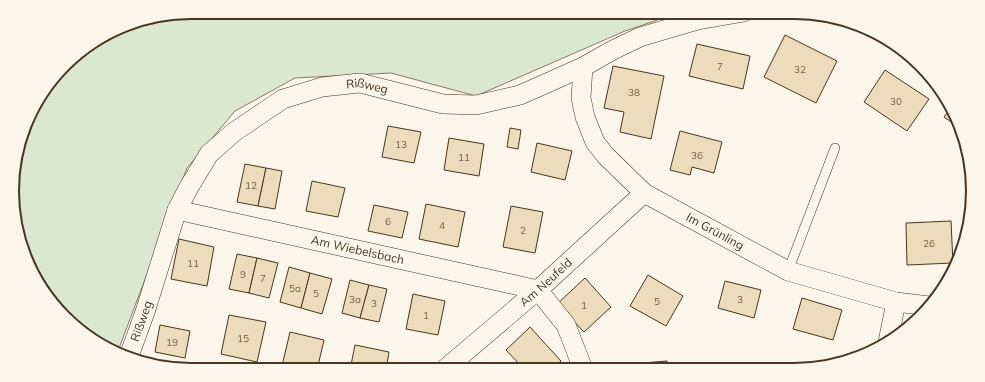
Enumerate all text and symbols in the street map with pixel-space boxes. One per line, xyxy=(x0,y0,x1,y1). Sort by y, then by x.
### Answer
house number: 7 xyxy=(717,60,723,73)
house number: 32 xyxy=(794,63,806,76)
street label: Rißweg xyxy=(345,75,390,97)
house number: 38 xyxy=(628,86,640,99)
house number: 30 xyxy=(890,95,902,108)
house number: 13 xyxy=(395,138,407,151)
house number: 36 xyxy=(691,149,703,162)
house number: 11 xyxy=(458,151,470,164)
house number: 12 xyxy=(245,179,257,192)
street label: Im Grünling xyxy=(684,209,747,253)
house number: 6 xyxy=(385,215,391,228)
house number: 4 xyxy=(439,219,445,232)
house number: 2 xyxy=(520,224,526,237)
street label: Am Wiebelsbach xyxy=(310,232,406,267)
house number: 26 xyxy=(923,237,935,250)
street label: Am Neufeld xyxy=(516,255,575,309)
house number: 11 xyxy=(187,257,199,270)
house number: 9 xyxy=(240,268,246,281)
house number: 7 xyxy=(260,272,266,285)
house number: 5a xyxy=(289,282,301,295)
house number: 5 xyxy=(313,287,319,300)
house number: 3a xyxy=(349,293,361,306)
house number: 3 xyxy=(737,293,743,306)
house number: 5 xyxy=(654,295,660,308)
house number: 3 xyxy=(371,297,377,310)
street label: Rißweg xyxy=(127,299,155,344)
house number: 1 xyxy=(581,299,587,312)
house number: 1 xyxy=(423,309,429,322)
house number: 15 xyxy=(237,332,249,345)
house number: 19 xyxy=(166,336,178,349)

